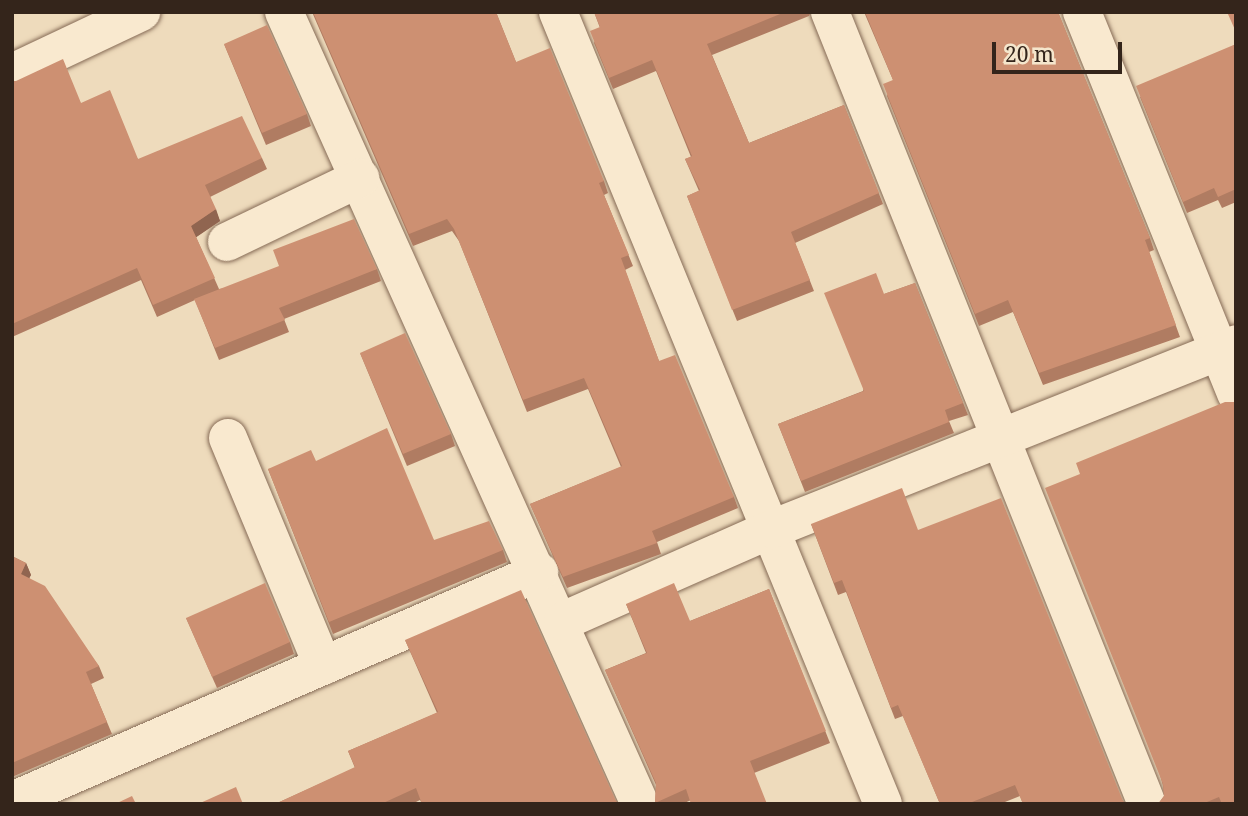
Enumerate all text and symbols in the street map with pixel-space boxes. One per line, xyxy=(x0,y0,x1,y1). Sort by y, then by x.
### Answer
scale bar xyxy=(996,28,1126,72)
text: 20 m xyxy=(1005,40,1054,68)

